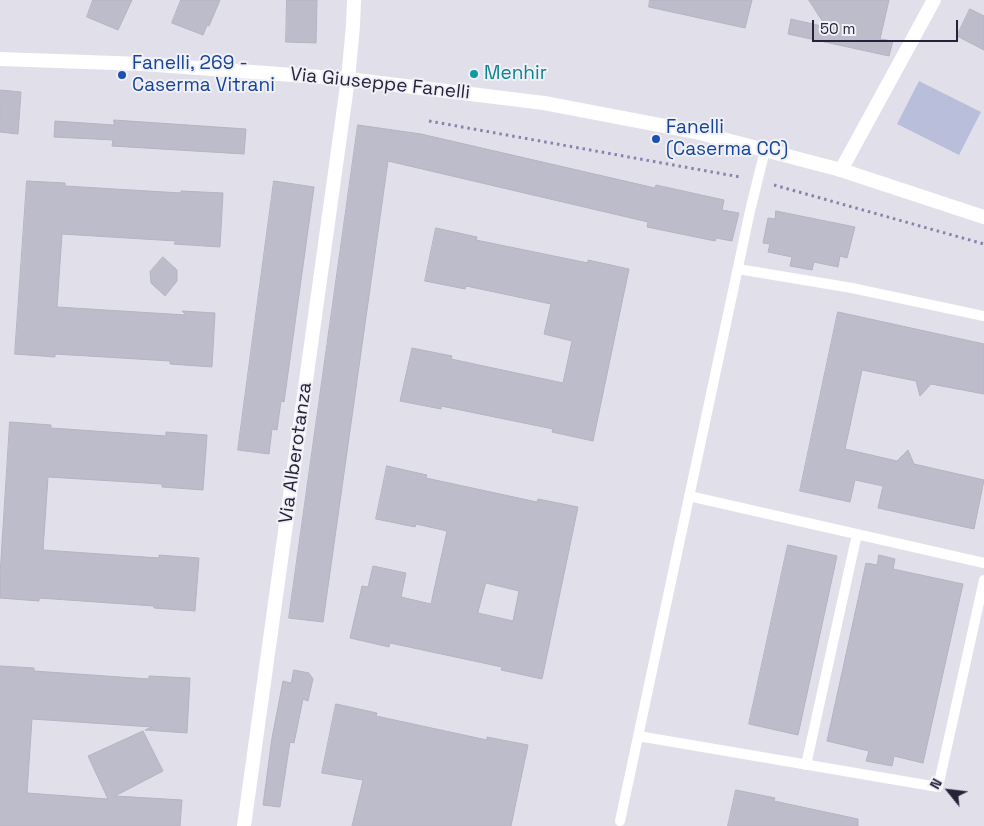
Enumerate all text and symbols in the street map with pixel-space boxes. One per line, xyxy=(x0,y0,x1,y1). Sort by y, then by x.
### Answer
scale bar xyxy=(814,10,960,42)
text: 50 m xyxy=(820,19,855,38)
place label: Fanelli, 269 - Caserma Vitrani xyxy=(132,53,275,97)
street label: Via Giuseppe Fanelli xyxy=(289,63,471,105)
place label: Menhir xyxy=(484,63,547,85)
marker: Menhir xyxy=(468,68,480,80)
marker: Fanelli, 269 - Caserma Vitrani xyxy=(116,69,128,81)
place label: Fanelli (Caserma CC) xyxy=(666,117,788,161)
marker: Fanelli (Caserma CC) xyxy=(650,133,662,145)
street label: Via Alberotanza xyxy=(275,381,317,525)
north arrow xyxy=(924,766,974,816)
text: N xyxy=(926,775,946,792)

